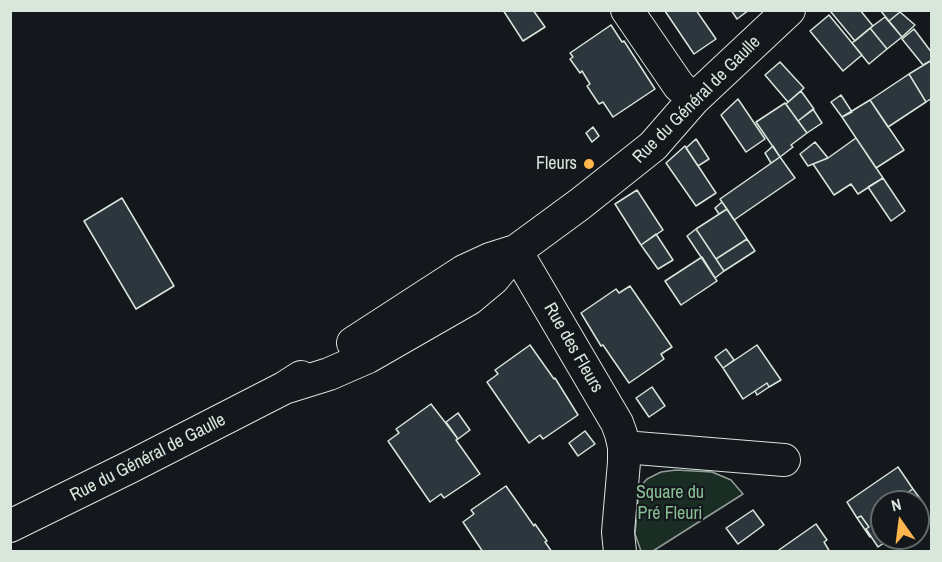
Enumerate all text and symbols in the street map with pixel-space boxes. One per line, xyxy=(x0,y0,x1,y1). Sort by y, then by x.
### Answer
street label: Rue du Général de Gaulle xyxy=(629,32,765,168)
place label: Fleurs xyxy=(536,153,577,175)
marker: Fleurs xyxy=(582,157,596,171)
street label: Rue des Fleurs xyxy=(539,299,607,397)
street label: Rue du Général de Gaulle xyxy=(67,409,229,507)
park label: Square du Pré Fleuri xyxy=(636,482,704,524)
north arrow xyxy=(870,490,930,550)
text: N xyxy=(889,493,903,516)

